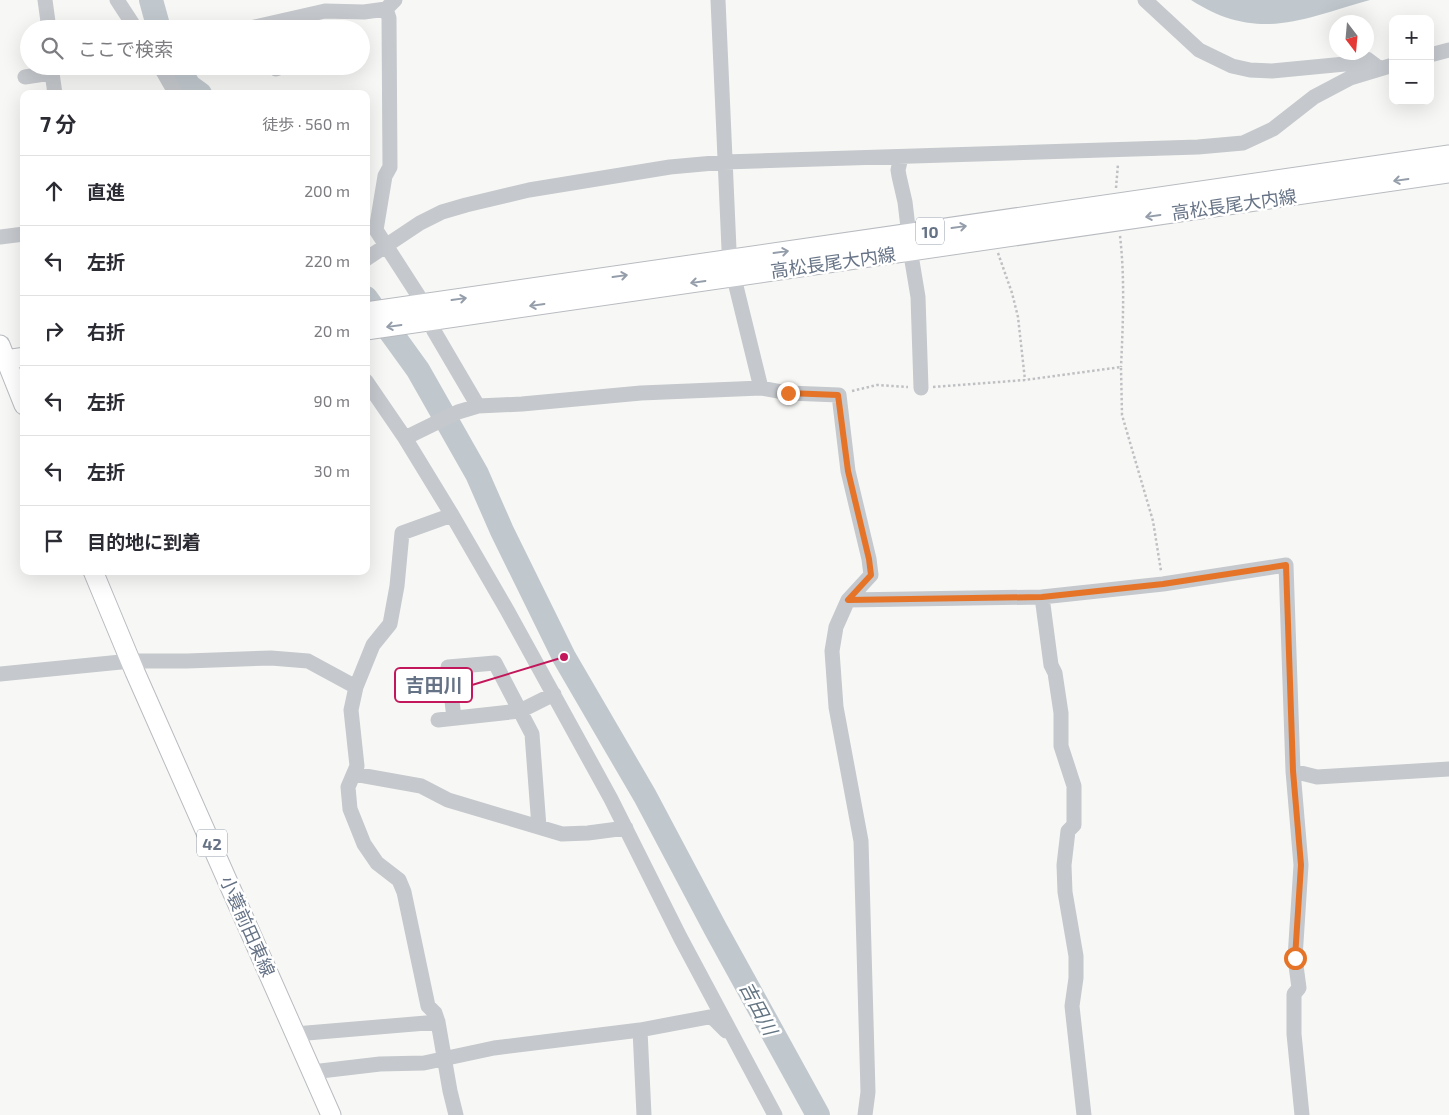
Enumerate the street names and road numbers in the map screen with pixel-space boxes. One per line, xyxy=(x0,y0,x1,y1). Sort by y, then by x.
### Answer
street label: 高松長尾大内線 xyxy=(1170,184,1298,224)
road number: 10 xyxy=(916,218,944,245)
street label: 高松長尾大内線 xyxy=(769,242,897,282)
road number: 42 xyxy=(197,830,227,856)
street label: 小蓑前田東線 xyxy=(216,872,280,980)

